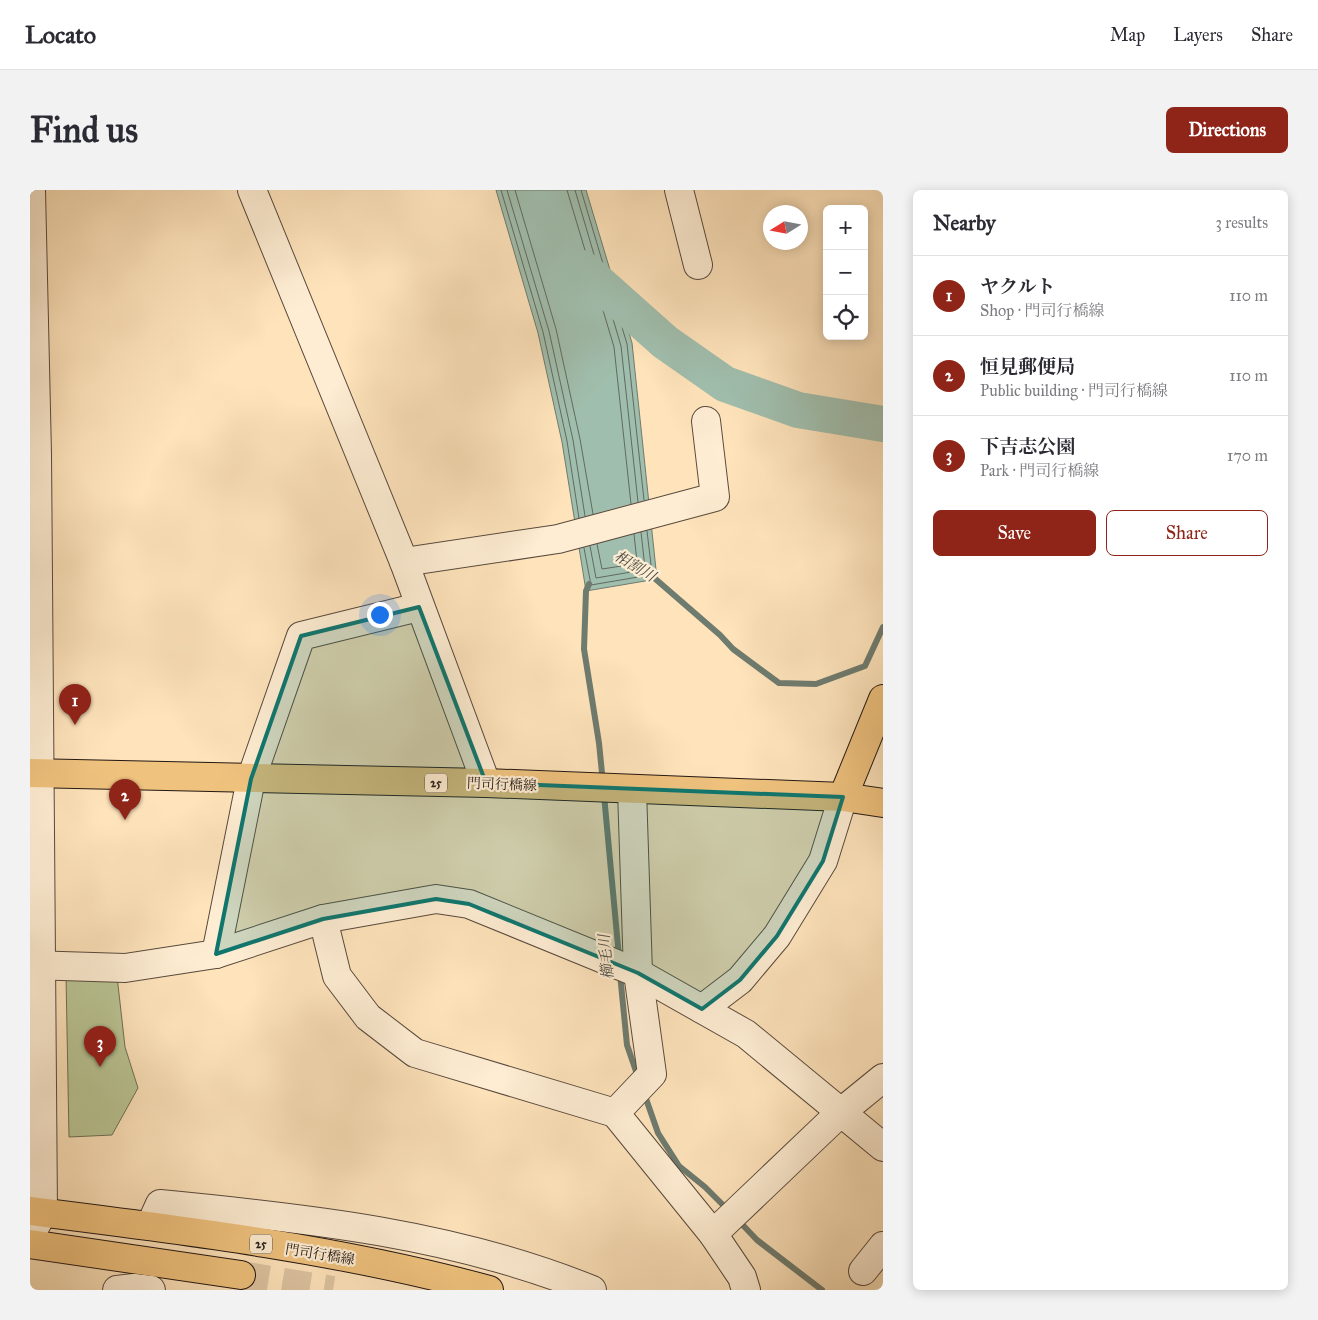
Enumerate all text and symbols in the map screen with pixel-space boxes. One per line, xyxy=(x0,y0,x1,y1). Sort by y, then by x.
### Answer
text: Locato xyxy=(25,20,96,50)
text: Map xyxy=(1110,24,1145,46)
text: Layers xyxy=(1173,24,1223,46)
text: Share xyxy=(1251,24,1293,46)
button: Directions xyxy=(1166,107,1288,153)
text: Find us xyxy=(30,109,138,152)
north arrow xyxy=(763,205,808,250)
map controls xyxy=(823,205,868,340)
button: + xyxy=(823,205,868,250)
text: Nearby xyxy=(933,210,996,236)
text: 3 results xyxy=(1215,213,1268,232)
button: − xyxy=(823,250,868,295)
text: ヤクルト xyxy=(980,275,1055,298)
text: 1 xyxy=(946,286,952,305)
text: 110 m xyxy=(1229,286,1268,305)
button: locate xyxy=(823,295,868,340)
text: Shop · 門司行橋線 xyxy=(980,301,1105,320)
text: 恒見郵便局 xyxy=(980,355,1075,378)
text: 2 xyxy=(945,366,953,385)
text: 110 m xyxy=(1229,366,1268,385)
text: Public building · 門司行橋線 xyxy=(980,381,1168,400)
text: 下吉志公園 xyxy=(980,435,1075,458)
text: 3 xyxy=(946,446,952,465)
text: 170 m xyxy=(1227,446,1268,465)
text: Park · 門司行橋線 xyxy=(980,461,1099,480)
button: Save xyxy=(933,510,1096,556)
button: Share xyxy=(1106,510,1268,556)
water label: 相割川 xyxy=(611,547,661,586)
your location xyxy=(367,602,393,628)
pin: 1 xyxy=(59,684,91,725)
road number: 25 xyxy=(425,774,447,792)
street label: 門司行橋線 xyxy=(467,775,537,794)
pin: 2 xyxy=(109,779,141,820)
water label: 櫛毛川 xyxy=(595,932,617,980)
pin: 3 xyxy=(84,1026,116,1067)
road number: 25 xyxy=(250,1234,272,1254)
street label: 門司行橋線 xyxy=(284,1241,356,1268)

